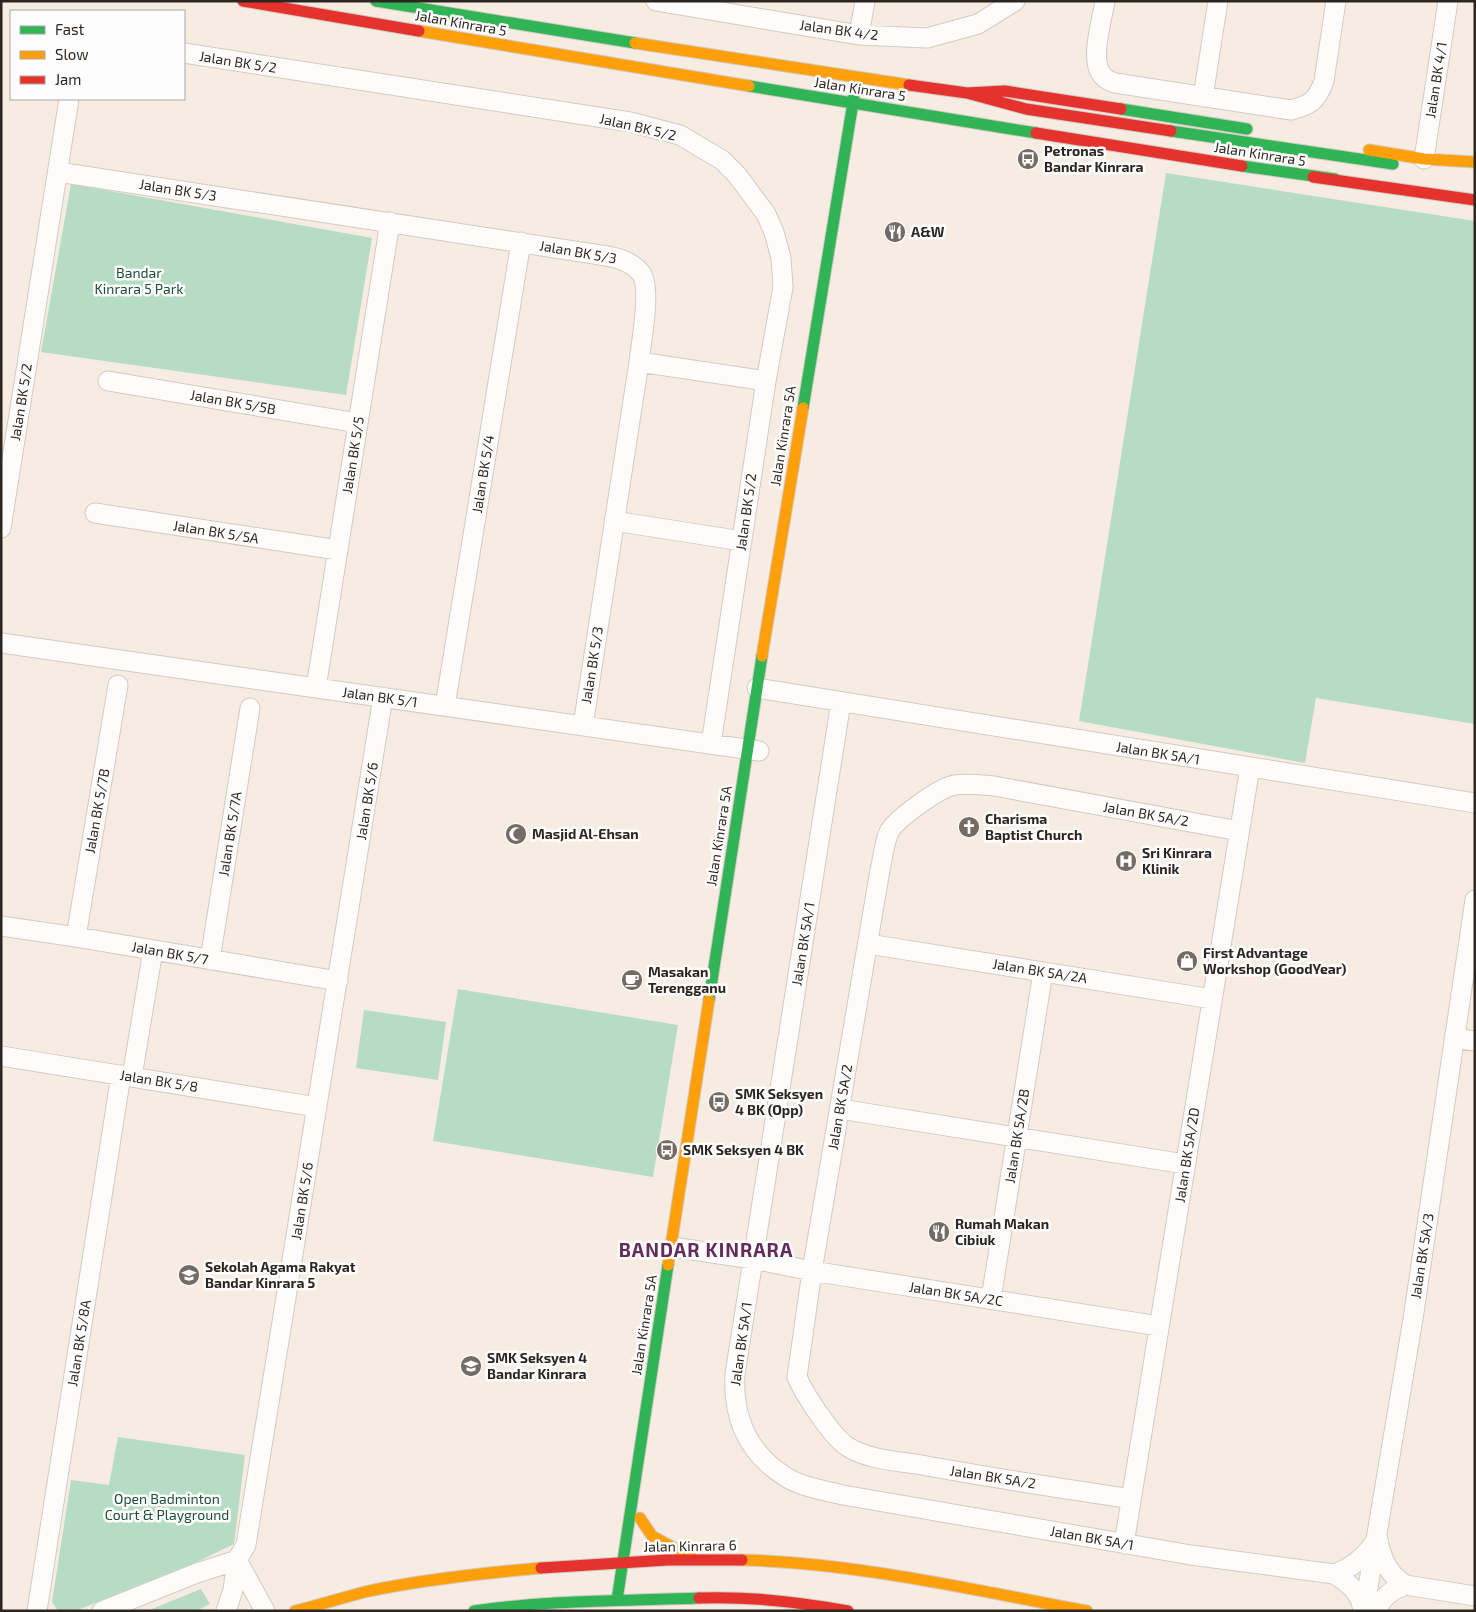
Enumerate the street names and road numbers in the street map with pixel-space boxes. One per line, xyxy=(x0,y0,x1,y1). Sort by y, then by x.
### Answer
street label: Jalan Kinrara 5 xyxy=(414,6,508,39)
street label: Jalan BK 4/2 xyxy=(799,16,880,43)
street label: Jalan BK 4/1 xyxy=(1421,41,1450,119)
street label: Jalan BK 5/2 xyxy=(198,47,278,76)
street label: Jalan Kinrara 5 xyxy=(813,73,907,104)
street label: Jalan BK 5/2 xyxy=(598,109,678,144)
street label: Jalan Kinrara 5 xyxy=(1213,138,1307,169)
street label: Jalan BK 5/3 xyxy=(138,175,218,204)
street label: Jalan BK 5/3 xyxy=(538,236,618,267)
street label: Jalan BK 5/2 xyxy=(6,362,35,442)
street label: Jalan Kinrara 5A xyxy=(766,384,799,487)
street label: Jalan BK 5/5B xyxy=(189,386,277,417)
street label: Jalan BK 5/5 xyxy=(338,415,367,495)
street label: Jalan BK 5/4 xyxy=(468,434,497,514)
street label: Jalan BK 5/2 xyxy=(732,472,759,552)
street label: Jalan BK 5/5A xyxy=(172,516,260,547)
street label: Jalan BK 5/3 xyxy=(577,625,606,705)
street label: Jalan BK 5/1 xyxy=(341,683,419,710)
street label: Jalan BK 5A/1 xyxy=(1115,738,1201,768)
street label: Jalan BK 5/6 xyxy=(352,761,381,841)
street label: Jalan BK 5/7B xyxy=(81,767,112,855)
street label: Jalan Kinrara 5A xyxy=(702,784,735,887)
street label: Jalan BK 5/7A xyxy=(214,790,245,878)
street label: Jalan BK 5A/2 xyxy=(1102,798,1190,829)
street label: Jalan BK 5A/1 xyxy=(788,901,818,987)
street label: Jalan BK 5/7 xyxy=(130,937,210,968)
street label: Jalan BK 5A/2A xyxy=(992,955,1089,986)
street label: Jalan BK 5A/2 xyxy=(824,1063,855,1151)
street label: Jalan BK 5/8 xyxy=(119,1066,199,1095)
street label: Jalan BK 5A/2B xyxy=(1001,1087,1032,1184)
street label: Jalan BK 5A/2D xyxy=(1171,1106,1202,1204)
street label: Jalan BK 5/6 xyxy=(287,1161,316,1241)
street label: Jalan BK 5A/3 xyxy=(1406,1212,1437,1300)
street label: Jalan Kinrara 5A xyxy=(627,1273,660,1376)
street label: Jalan BK 5A/2C xyxy=(908,1278,1004,1309)
street label: Jalan BK 5/8A xyxy=(63,1298,94,1387)
street label: Jalan BK 5A/1 xyxy=(726,1301,755,1387)
street label: Jalan BK 5A/2 xyxy=(949,1461,1037,1492)
street label: Jalan BK 5A/1 xyxy=(1049,1522,1135,1553)
street label: Jalan Kinrara 6 xyxy=(643,1536,737,1555)

